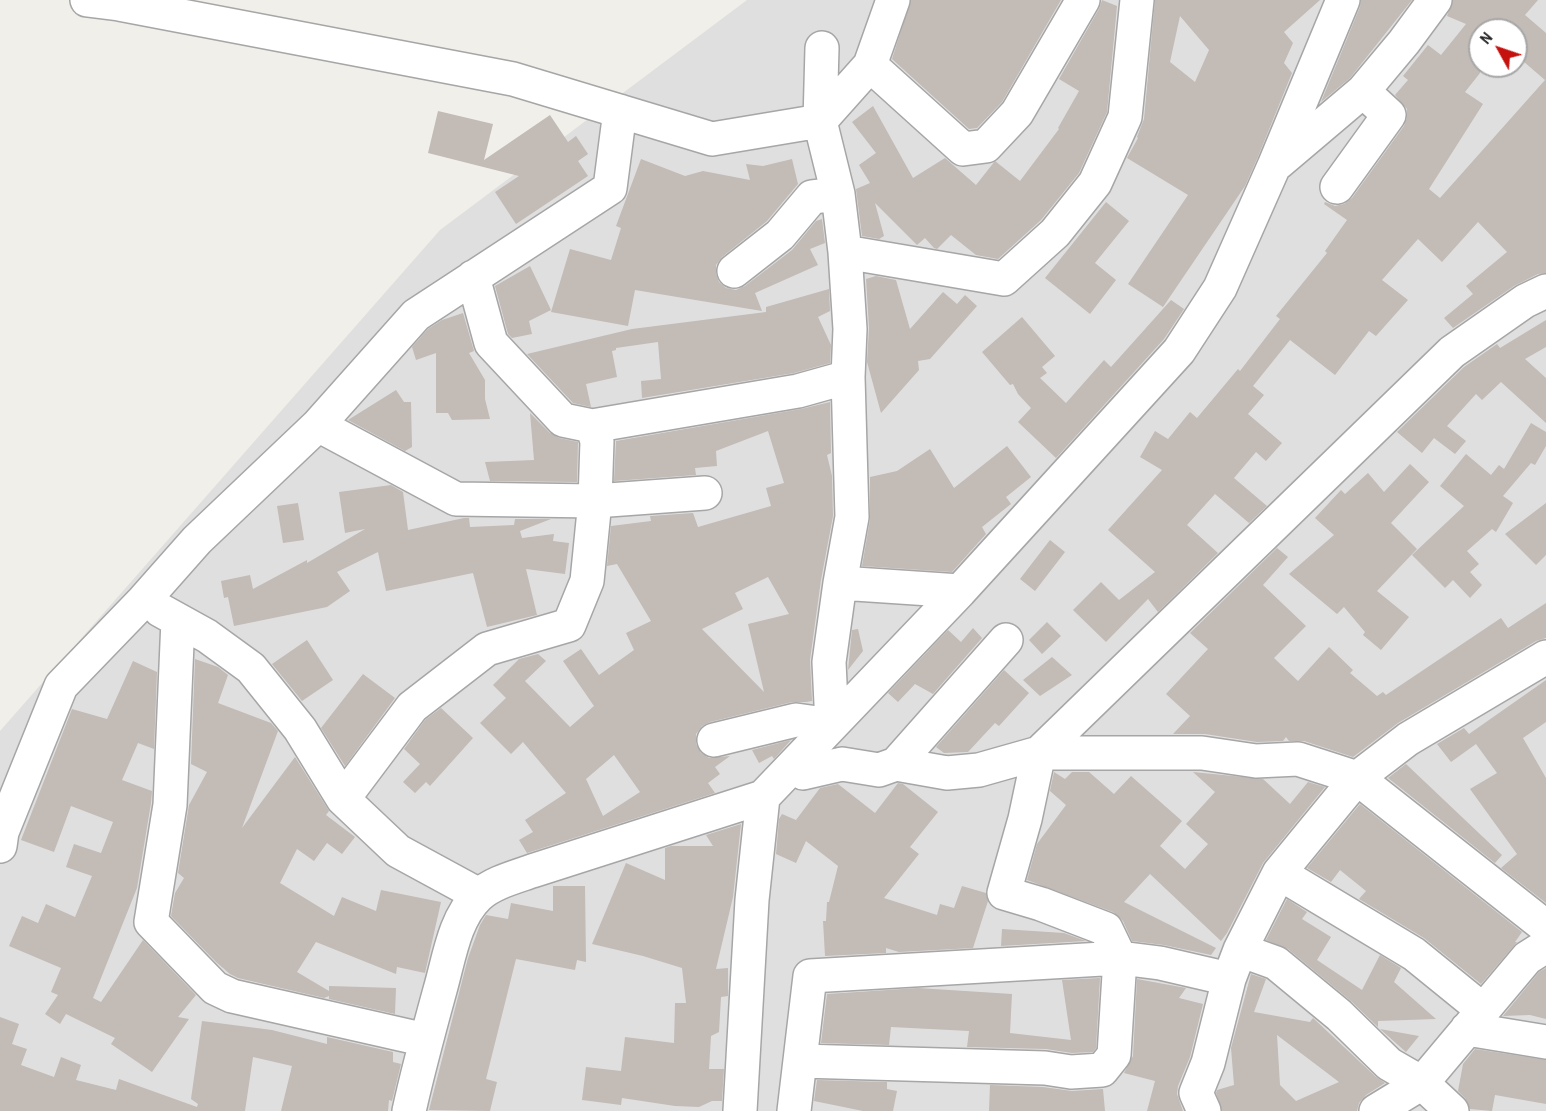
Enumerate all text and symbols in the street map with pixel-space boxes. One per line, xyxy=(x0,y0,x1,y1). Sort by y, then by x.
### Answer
north arrow xyxy=(1468,18,1528,78)
text: N xyxy=(1474,27,1497,48)

